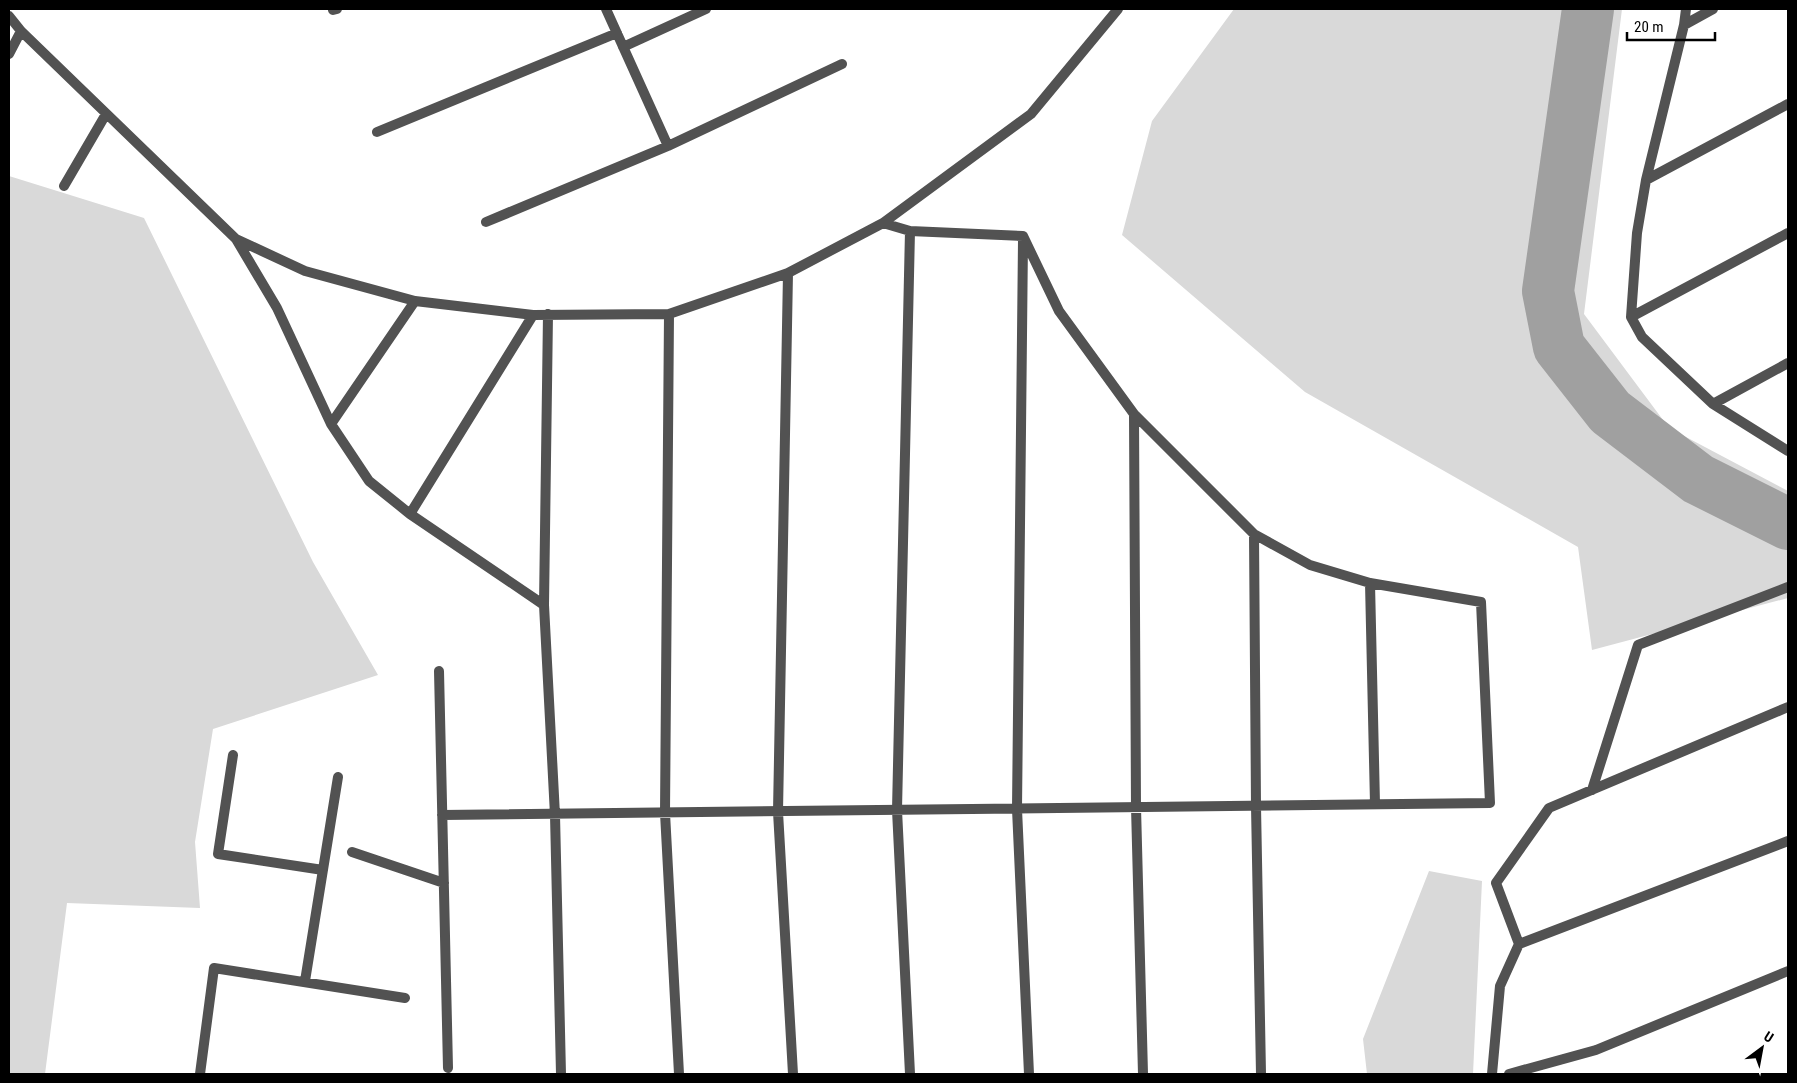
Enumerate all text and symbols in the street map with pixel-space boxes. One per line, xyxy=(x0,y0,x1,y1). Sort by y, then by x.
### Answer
scale bar xyxy=(1627,10,1714,42)
text: 20 m xyxy=(1634,18,1664,36)
north arrow xyxy=(1737,1023,1787,1073)
text: U xyxy=(1761,1028,1777,1046)

